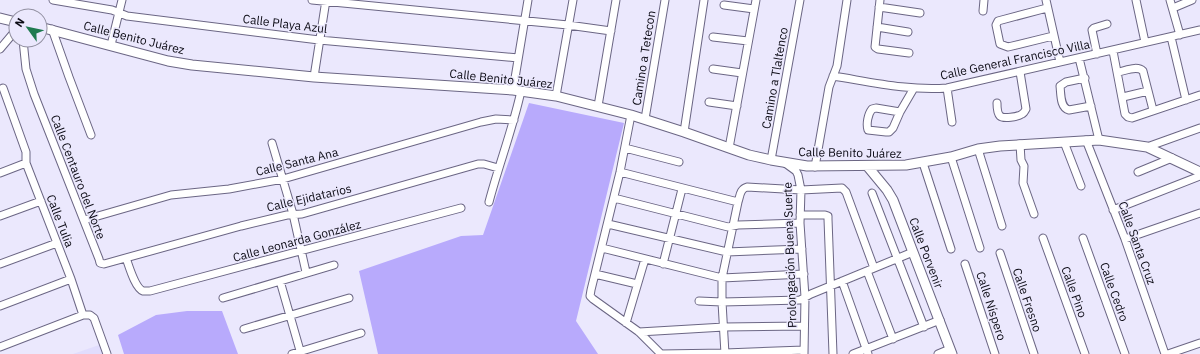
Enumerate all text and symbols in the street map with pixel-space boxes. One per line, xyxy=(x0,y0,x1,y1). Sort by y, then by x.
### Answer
north arrow xyxy=(8,8,48,48)
street label: Camino a Tetecon xyxy=(629,9,658,106)
street label: Calle Playa Azul xyxy=(242,11,328,36)
text: N xyxy=(12,15,28,30)
street label: Calle Benito Juárez xyxy=(82,18,187,57)
street label: Camino a Tlaltenco xyxy=(758,26,791,130)
street label: Calle General Francisco Villa xyxy=(939,36,1092,83)
street label: Calle Benito Juárez xyxy=(449,66,554,91)
street label: Calle Centauro del Norte xyxy=(48,113,109,241)
street label: Calle Santa Ana xyxy=(254,144,340,179)
street label: Calle Benito Juárez xyxy=(798,144,902,161)
street label: Calle Ejidatarios xyxy=(265,180,353,215)
street label: Prolongación Buena Suerte xyxy=(779,181,800,328)
street label: Calle Tulia xyxy=(44,192,78,250)
street label: Calle Santa Cruz xyxy=(1115,199,1160,287)
street label: Calle Porvenir xyxy=(906,215,947,291)
street label: Calle Leonarda González xyxy=(231,216,363,265)
street label: Calle Cedro xyxy=(1097,260,1132,324)
street label: Calle Pino xyxy=(1058,264,1091,320)
street label: Calle Fresno xyxy=(1010,266,1045,334)
street label: Calle Níspero xyxy=(973,269,1010,343)

